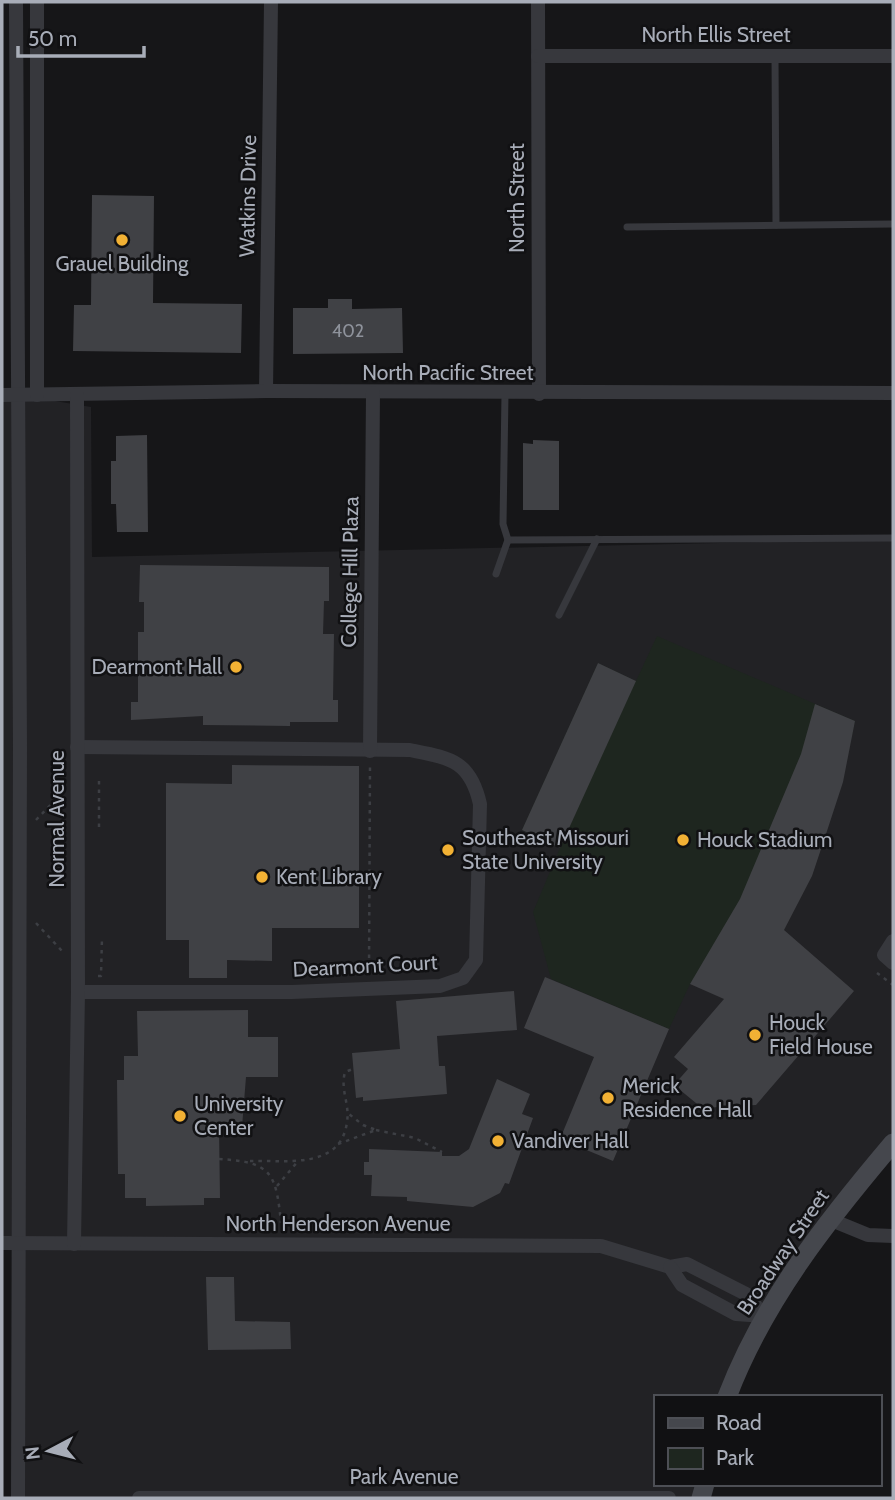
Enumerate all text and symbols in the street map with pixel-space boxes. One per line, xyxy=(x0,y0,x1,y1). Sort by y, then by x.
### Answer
scale bar xyxy=(18,14,144,58)
street label: North Ellis Street xyxy=(641,22,791,47)
text: 50 m xyxy=(28,26,77,51)
street label: Watkins Drive xyxy=(234,134,261,257)
street label: North Street xyxy=(504,143,529,253)
marker: Grauel Building xyxy=(114,232,130,248)
place label: Grauel Building xyxy=(55,251,189,276)
house number: 402 xyxy=(332,320,364,342)
street label: North Pacific Street xyxy=(362,360,534,385)
street label: College Hill Plaza xyxy=(336,496,363,648)
place label: Dearmont Hall xyxy=(91,654,222,679)
marker: Dearmont Hall xyxy=(228,659,244,675)
street label: Normal Avenue xyxy=(44,750,69,888)
place label: Southeast Missouri State University xyxy=(462,825,629,874)
place label: Houck Stadium xyxy=(697,827,832,852)
marker: Houck Stadium xyxy=(675,832,691,848)
marker: Southeast Missouri State University xyxy=(440,842,456,858)
place label: Kent Library xyxy=(276,864,382,889)
marker: Kent Library xyxy=(254,869,270,885)
street label: Dearmont Court xyxy=(292,949,438,982)
place label: Houck Field House xyxy=(769,1010,873,1059)
marker: Houck Field House xyxy=(747,1027,763,1043)
place label: Merick Residence Hall xyxy=(622,1073,752,1122)
marker: Merick Residence Hall xyxy=(600,1090,616,1106)
place label: University Center xyxy=(194,1091,284,1140)
marker: University Center xyxy=(172,1108,188,1124)
place label: Vandiver Hall xyxy=(512,1128,629,1153)
marker: Vandiver Hall xyxy=(490,1133,506,1149)
street label: Broadway Street xyxy=(731,1184,834,1319)
street label: North Henderson Avenue xyxy=(225,1211,451,1236)
legend xyxy=(654,1395,881,1486)
text: Road xyxy=(716,1410,762,1435)
north arrow xyxy=(14,1416,84,1486)
text: N xyxy=(20,1445,45,1461)
text: Park xyxy=(716,1445,754,1470)
street label: Park Avenue xyxy=(349,1464,459,1489)

